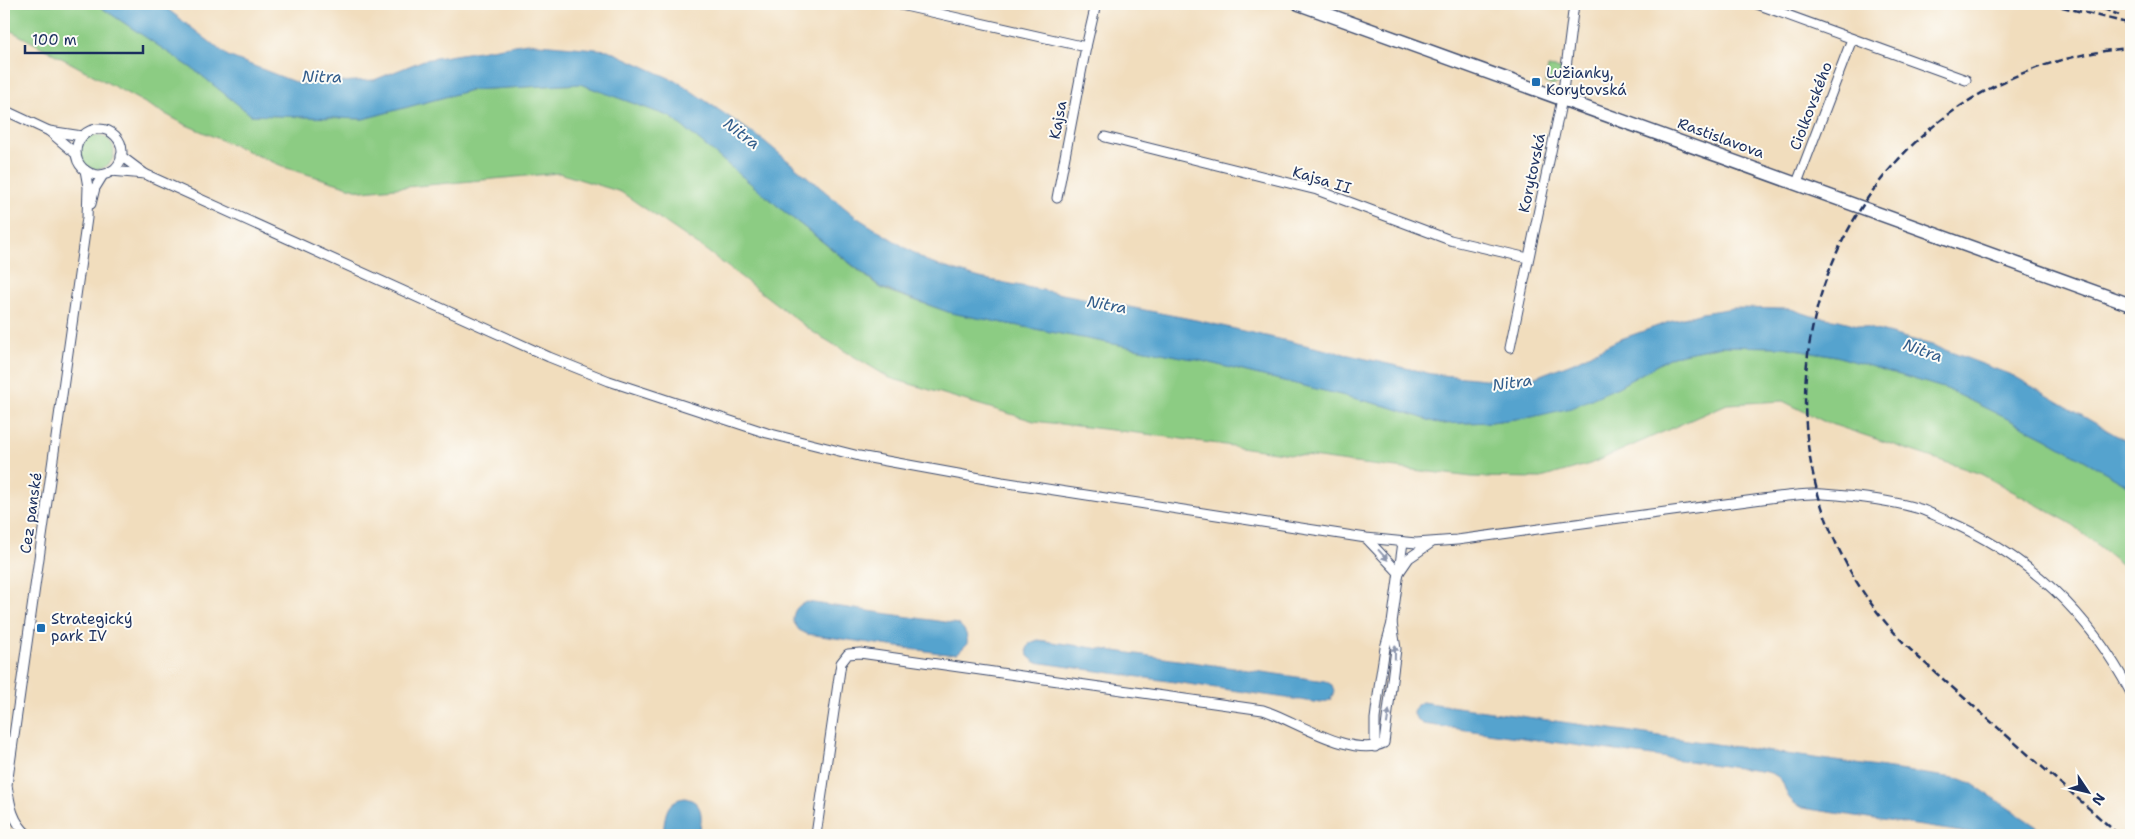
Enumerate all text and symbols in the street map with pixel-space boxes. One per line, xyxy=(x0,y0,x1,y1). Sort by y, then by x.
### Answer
scale bar xyxy=(25,22,142,54)
text: 100 m xyxy=(32,30,77,50)
street label: Ciolkovského xyxy=(1785,59,1837,153)
place label: Lužianky, Korytovská xyxy=(1546,63,1627,100)
water label: Nitra xyxy=(302,66,342,87)
marker: Lužianky, Korytovská xyxy=(1530,76,1542,88)
street label: Kajsa xyxy=(1044,98,1072,141)
water label: Nitra xyxy=(719,113,764,154)
street label: Rastislavova xyxy=(1675,113,1768,163)
street label: Korytovská xyxy=(1514,131,1550,215)
street label: Kajsa II xyxy=(1290,162,1354,198)
water label: Nitra xyxy=(1085,291,1129,318)
water label: Nitra xyxy=(1900,334,1945,367)
water label: Nitra xyxy=(1491,369,1534,396)
street label: Cez panské xyxy=(15,471,47,555)
one-way arrow xyxy=(1377,549,1389,561)
place label: Strategický park IV xyxy=(51,609,133,646)
marker: Strategický park IV xyxy=(35,622,47,634)
one-way arrow xyxy=(1391,644,1399,660)
one-way arrow xyxy=(1384,708,1392,724)
north arrow xyxy=(2062,766,2112,816)
text: N xyxy=(2088,790,2109,809)

